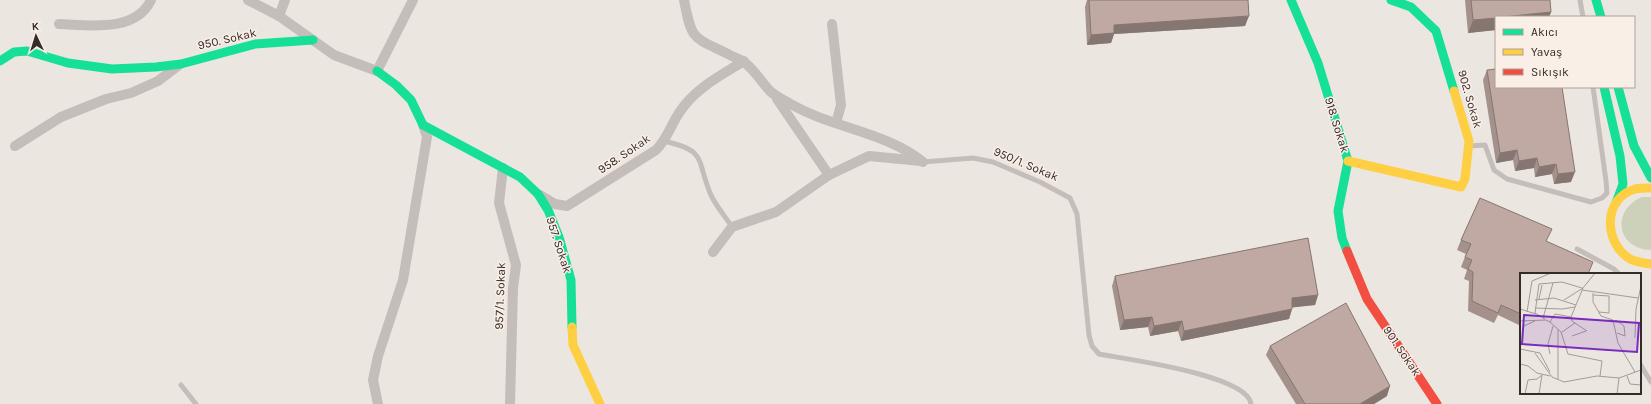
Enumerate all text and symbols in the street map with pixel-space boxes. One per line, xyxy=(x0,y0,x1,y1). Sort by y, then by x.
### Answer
north arrow xyxy=(16,16,56,56)
legend xyxy=(1495,16,1635,88)
text: K xyxy=(31,20,40,33)
street label: 950. Sokak xyxy=(196,25,258,53)
text: Akıcı xyxy=(1531,25,1558,39)
text: Yavaş xyxy=(1531,45,1562,59)
text: Sıkışık xyxy=(1531,65,1569,79)
street label: 902. Sokak xyxy=(1455,68,1485,130)
street label: 918. Sokak xyxy=(1322,96,1352,155)
street label: 958. Sokak xyxy=(595,131,653,177)
street label: 950/1. Sokak xyxy=(992,144,1061,184)
street label: 957. Sokak xyxy=(543,215,575,275)
street label: 957/1. Sokak xyxy=(492,262,508,330)
inset map xyxy=(1520,273,1641,394)
street label: 901. Sokak xyxy=(1380,323,1424,379)

